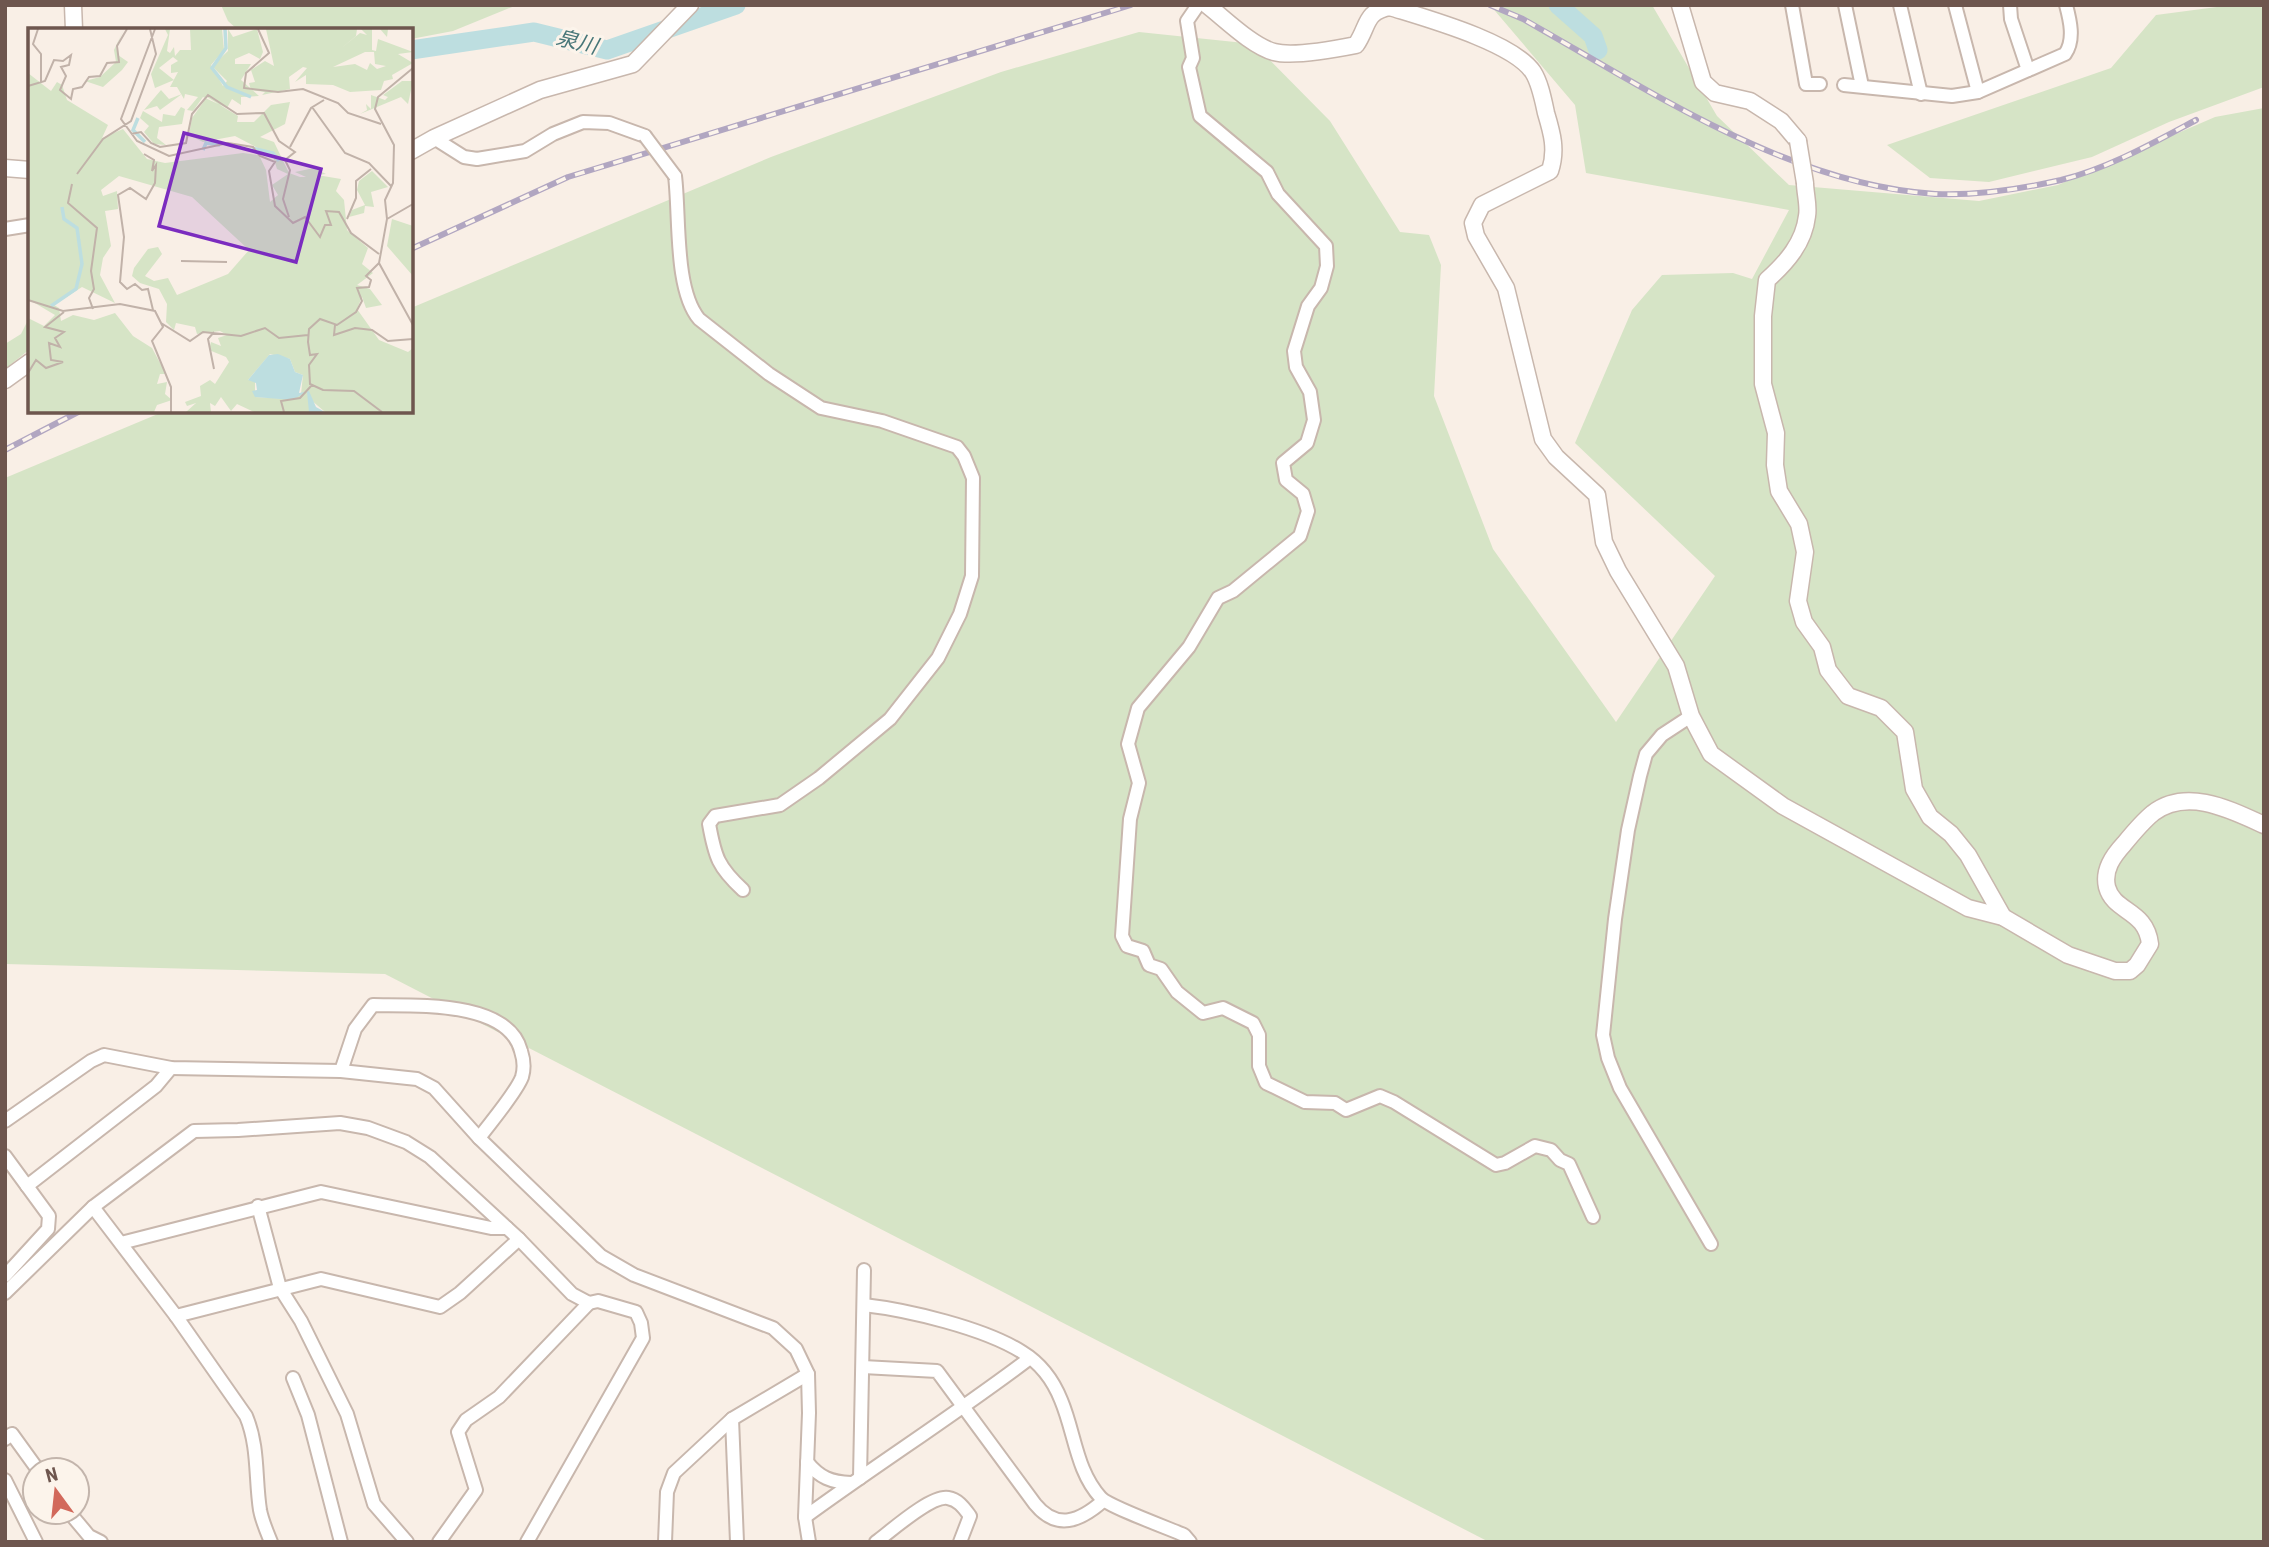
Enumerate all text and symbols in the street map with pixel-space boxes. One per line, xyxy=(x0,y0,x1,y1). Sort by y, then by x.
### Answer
water label: 泉川 xyxy=(554,25,602,59)
inset map xyxy=(28,28,413,413)
north arrow xyxy=(21,1456,91,1526)
text: N xyxy=(43,1462,60,1488)

